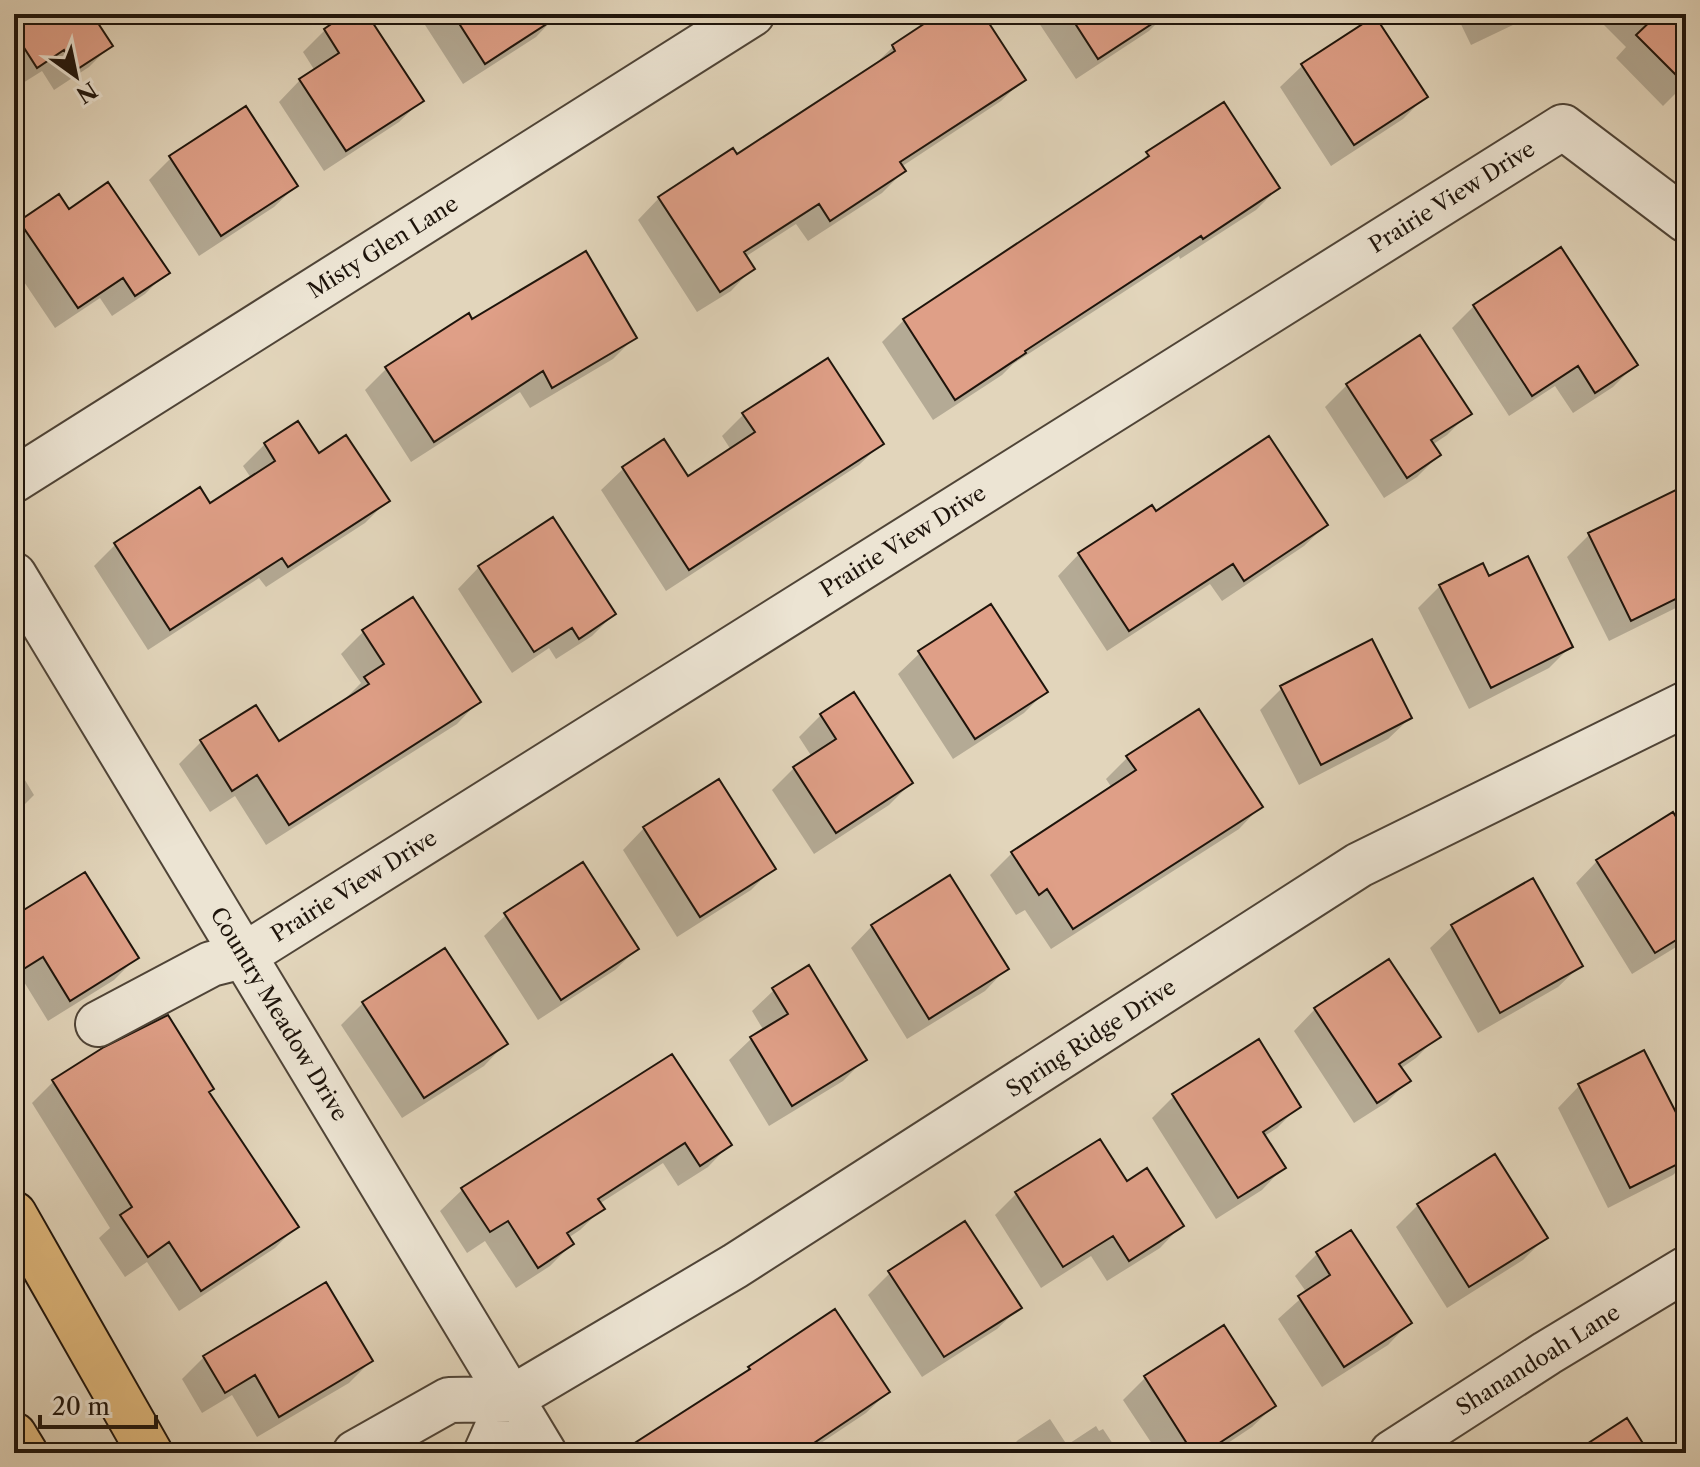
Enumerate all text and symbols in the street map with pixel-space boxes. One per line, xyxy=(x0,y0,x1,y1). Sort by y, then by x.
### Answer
north arrow xyxy=(36,36,116,116)
text: N xyxy=(71,76,102,109)
street label: Prairie View Drive xyxy=(1364,135,1540,259)
street label: Misty Glen Lane xyxy=(303,190,463,304)
street label: Prairie View Drive xyxy=(815,479,991,603)
street label: Prairie View Drive xyxy=(266,824,442,948)
street label: Country Meadow Drive xyxy=(204,902,354,1126)
street label: Spring Ridge Drive xyxy=(1001,973,1181,1103)
street label: Shanandoah Lane xyxy=(1451,1299,1625,1421)
scale bar xyxy=(40,1379,156,1429)
text: 20 m xyxy=(52,1392,110,1421)

